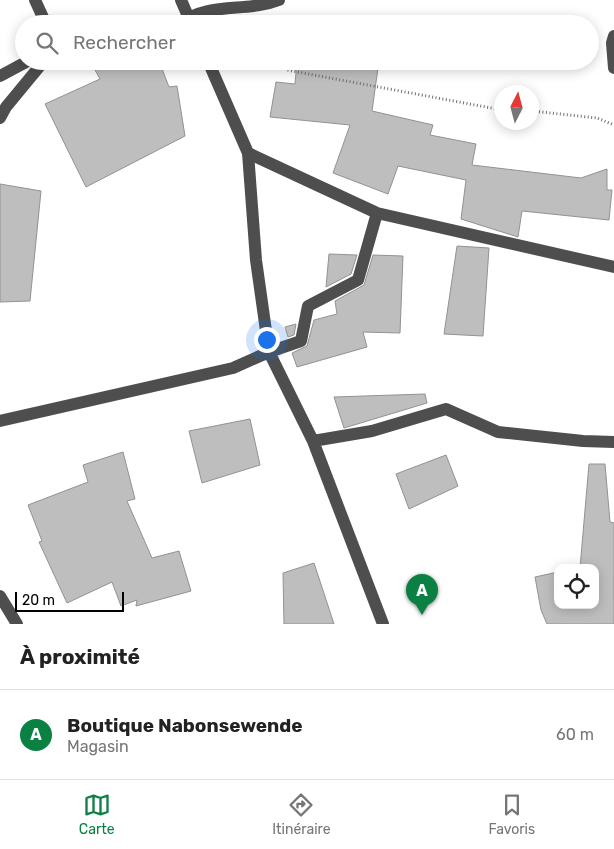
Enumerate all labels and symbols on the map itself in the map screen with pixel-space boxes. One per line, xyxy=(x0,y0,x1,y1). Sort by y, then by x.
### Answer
north arrow xyxy=(494,85,539,130)
your location xyxy=(254,327,280,353)
pin: A xyxy=(406,574,438,615)
scale bar xyxy=(15,589,124,612)

